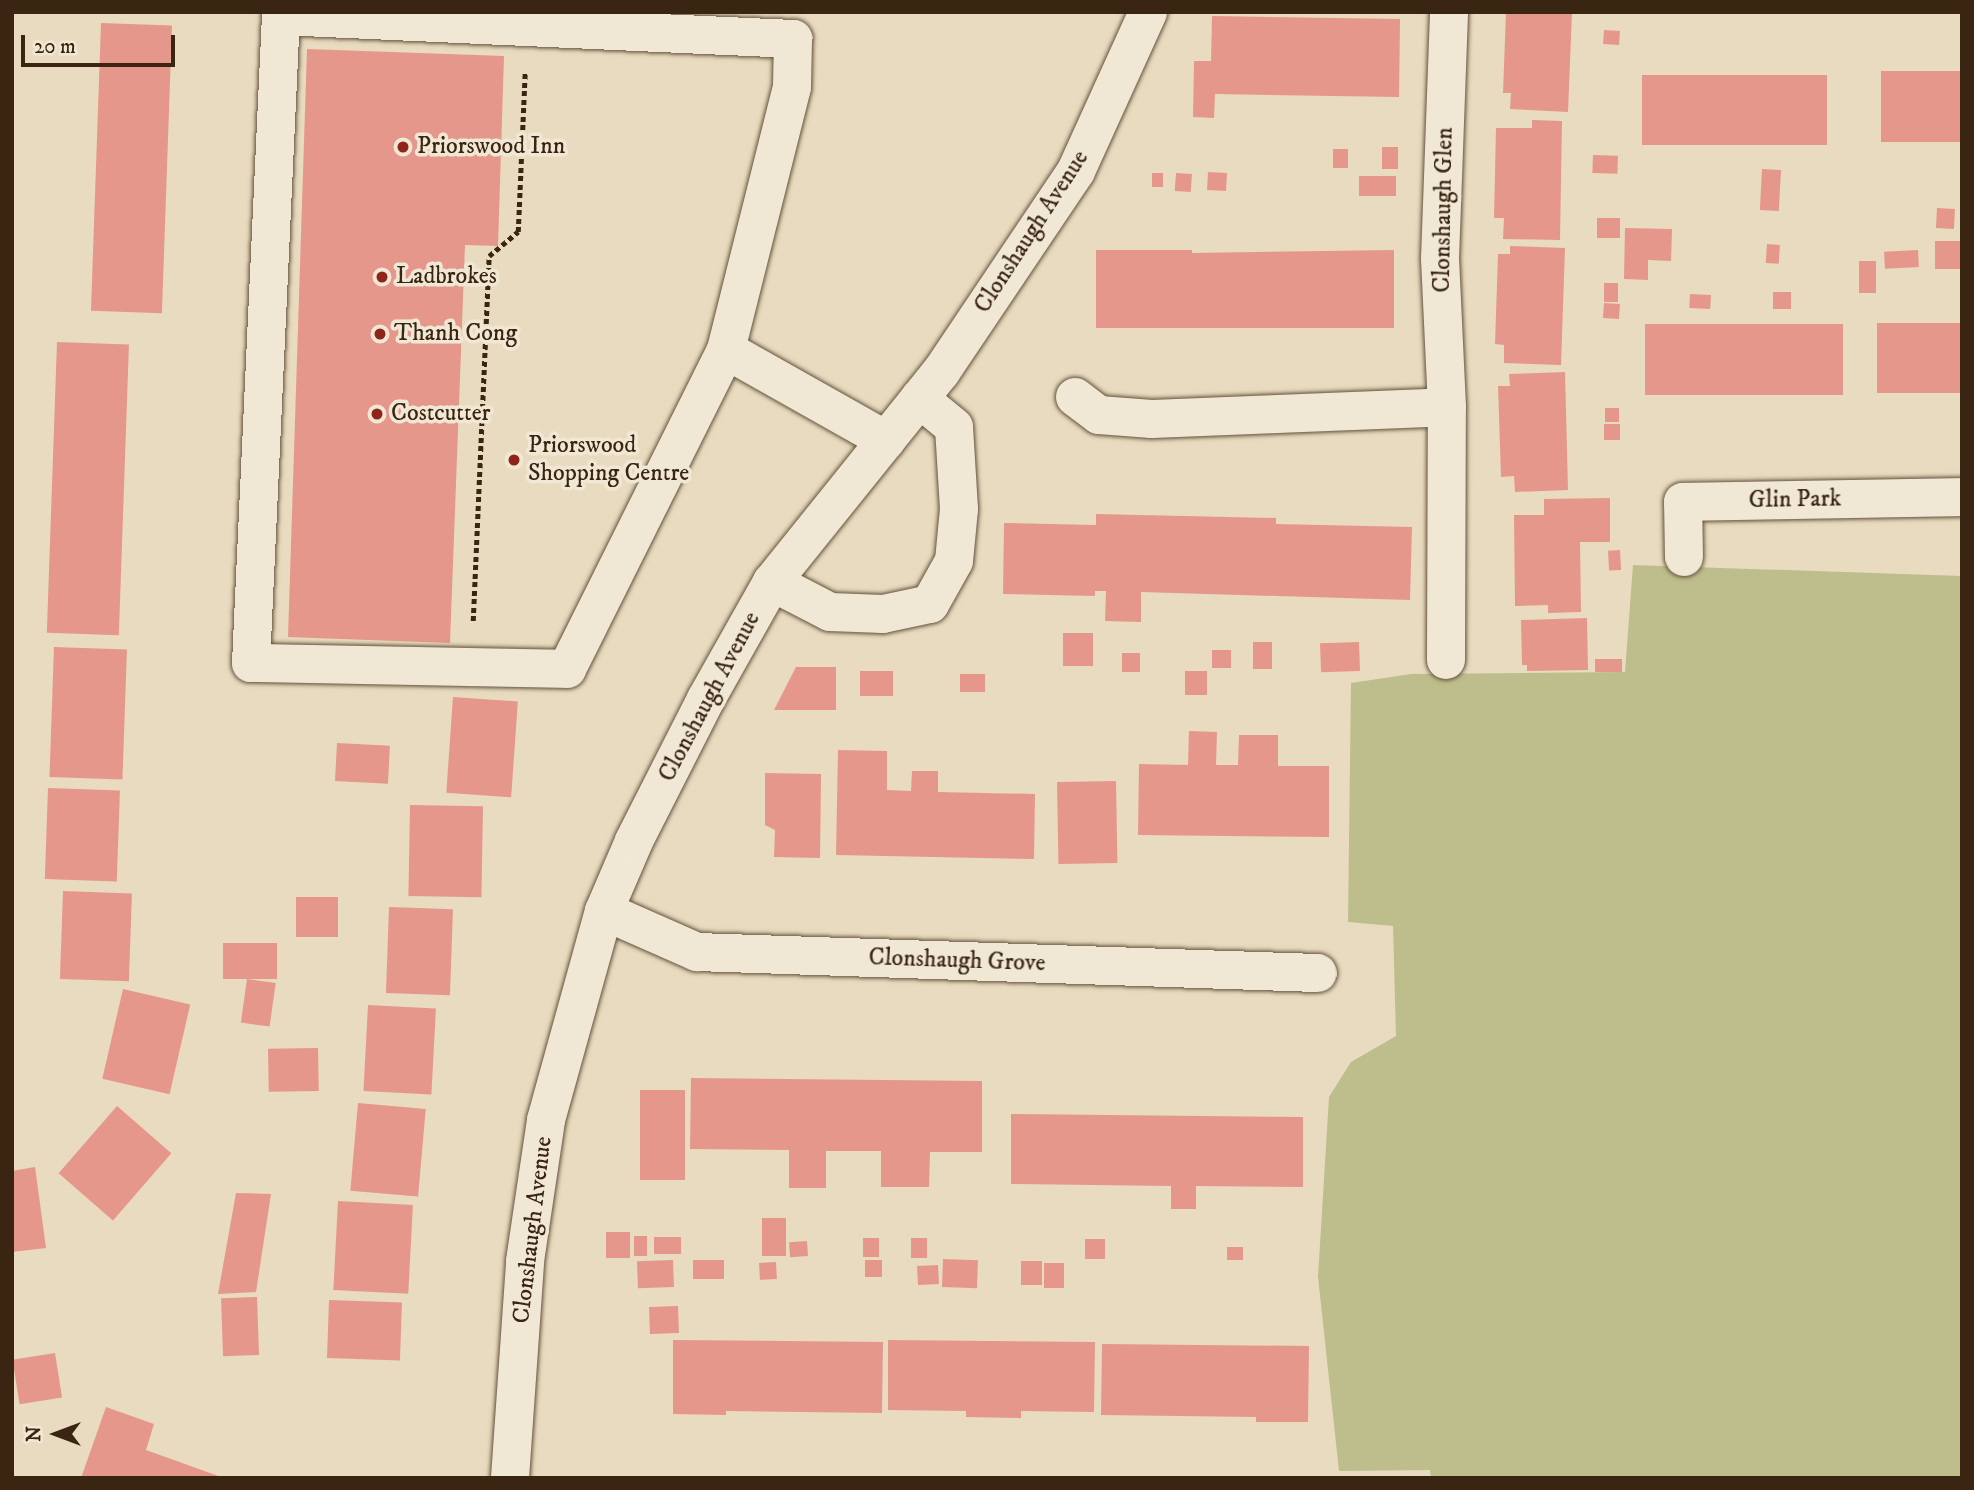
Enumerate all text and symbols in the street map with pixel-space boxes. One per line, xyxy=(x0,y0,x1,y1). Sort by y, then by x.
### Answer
scale bar xyxy=(24,21,178,65)
text: 20 m xyxy=(34,34,76,60)
street label: Clonshaugh Glen xyxy=(1428,127,1460,293)
place label: Priorswood Inn xyxy=(417,133,565,161)
marker: Priorswood Inn xyxy=(395,139,411,155)
street label: Clonshaugh Avenue xyxy=(969,145,1095,319)
place label: Ladbrokes xyxy=(396,263,497,291)
marker: Ladbrokes xyxy=(374,269,390,285)
place label: Thanh Cong xyxy=(394,320,517,348)
marker: Thanh Cong xyxy=(372,326,388,342)
place label: Costcutter xyxy=(391,400,491,428)
marker: Costcutter xyxy=(369,406,385,422)
place label: Priorswood Shopping Centre xyxy=(528,432,689,488)
marker: Priorswood Shopping Centre xyxy=(506,452,522,468)
street label: Glin Park xyxy=(1748,485,1842,515)
street label: Clonshaugh Avenue xyxy=(653,607,767,787)
street label: Clonshaugh Grove xyxy=(868,944,1046,978)
street label: Clonshaugh Avenue xyxy=(507,1135,559,1325)
north arrow xyxy=(21,1399,91,1469)
text: N xyxy=(23,1426,46,1442)

